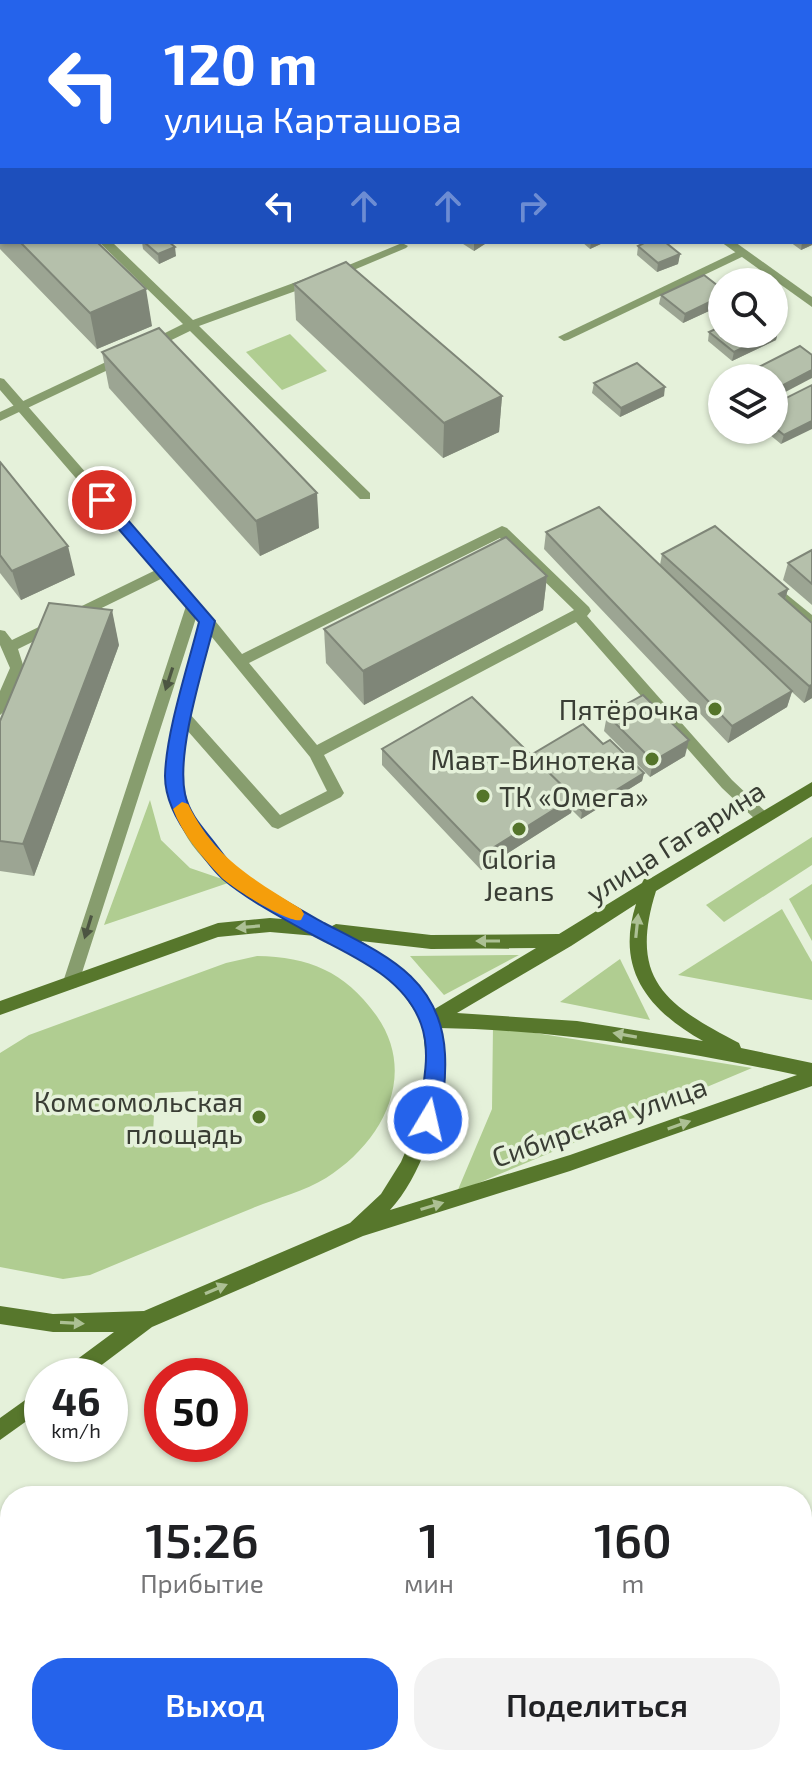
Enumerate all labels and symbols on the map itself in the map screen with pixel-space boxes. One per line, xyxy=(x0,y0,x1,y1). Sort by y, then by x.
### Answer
pin xyxy=(68,466,136,534)
one-way arrow xyxy=(162,668,174,692)
place label: Пятёрочка xyxy=(559,692,699,726)
marker: Пятёрочка xyxy=(706,700,724,718)
place label: Мавт-Винотека xyxy=(430,742,636,776)
marker: Мавт-Винотека xyxy=(643,750,661,768)
street label: улица Гагарина xyxy=(579,773,771,909)
place label: ТК «Омега» xyxy=(499,779,649,813)
marker: ТК «Омега» xyxy=(474,787,492,805)
marker: Gloria Jeans xyxy=(510,820,528,838)
place label: Gloria Jeans xyxy=(481,841,557,907)
one-way arrow xyxy=(631,913,644,938)
one-way arrow xyxy=(81,915,94,939)
one-way arrow xyxy=(235,920,260,933)
one-way arrow xyxy=(475,935,500,948)
one-way arrow xyxy=(613,1029,638,1041)
street label: Сибирская улица xyxy=(487,1068,711,1174)
position arrow xyxy=(386,1078,470,1162)
place label: Комсомольская площадь xyxy=(34,1084,243,1150)
marker: Комсомольская площадь xyxy=(250,1108,268,1126)
one-way arrow xyxy=(667,1118,691,1130)
one-way arrow xyxy=(420,1199,444,1212)
one-way arrow xyxy=(204,1283,228,1296)
one-way arrow xyxy=(60,1317,85,1330)
speed limit sign: 50 xyxy=(144,1358,248,1462)

